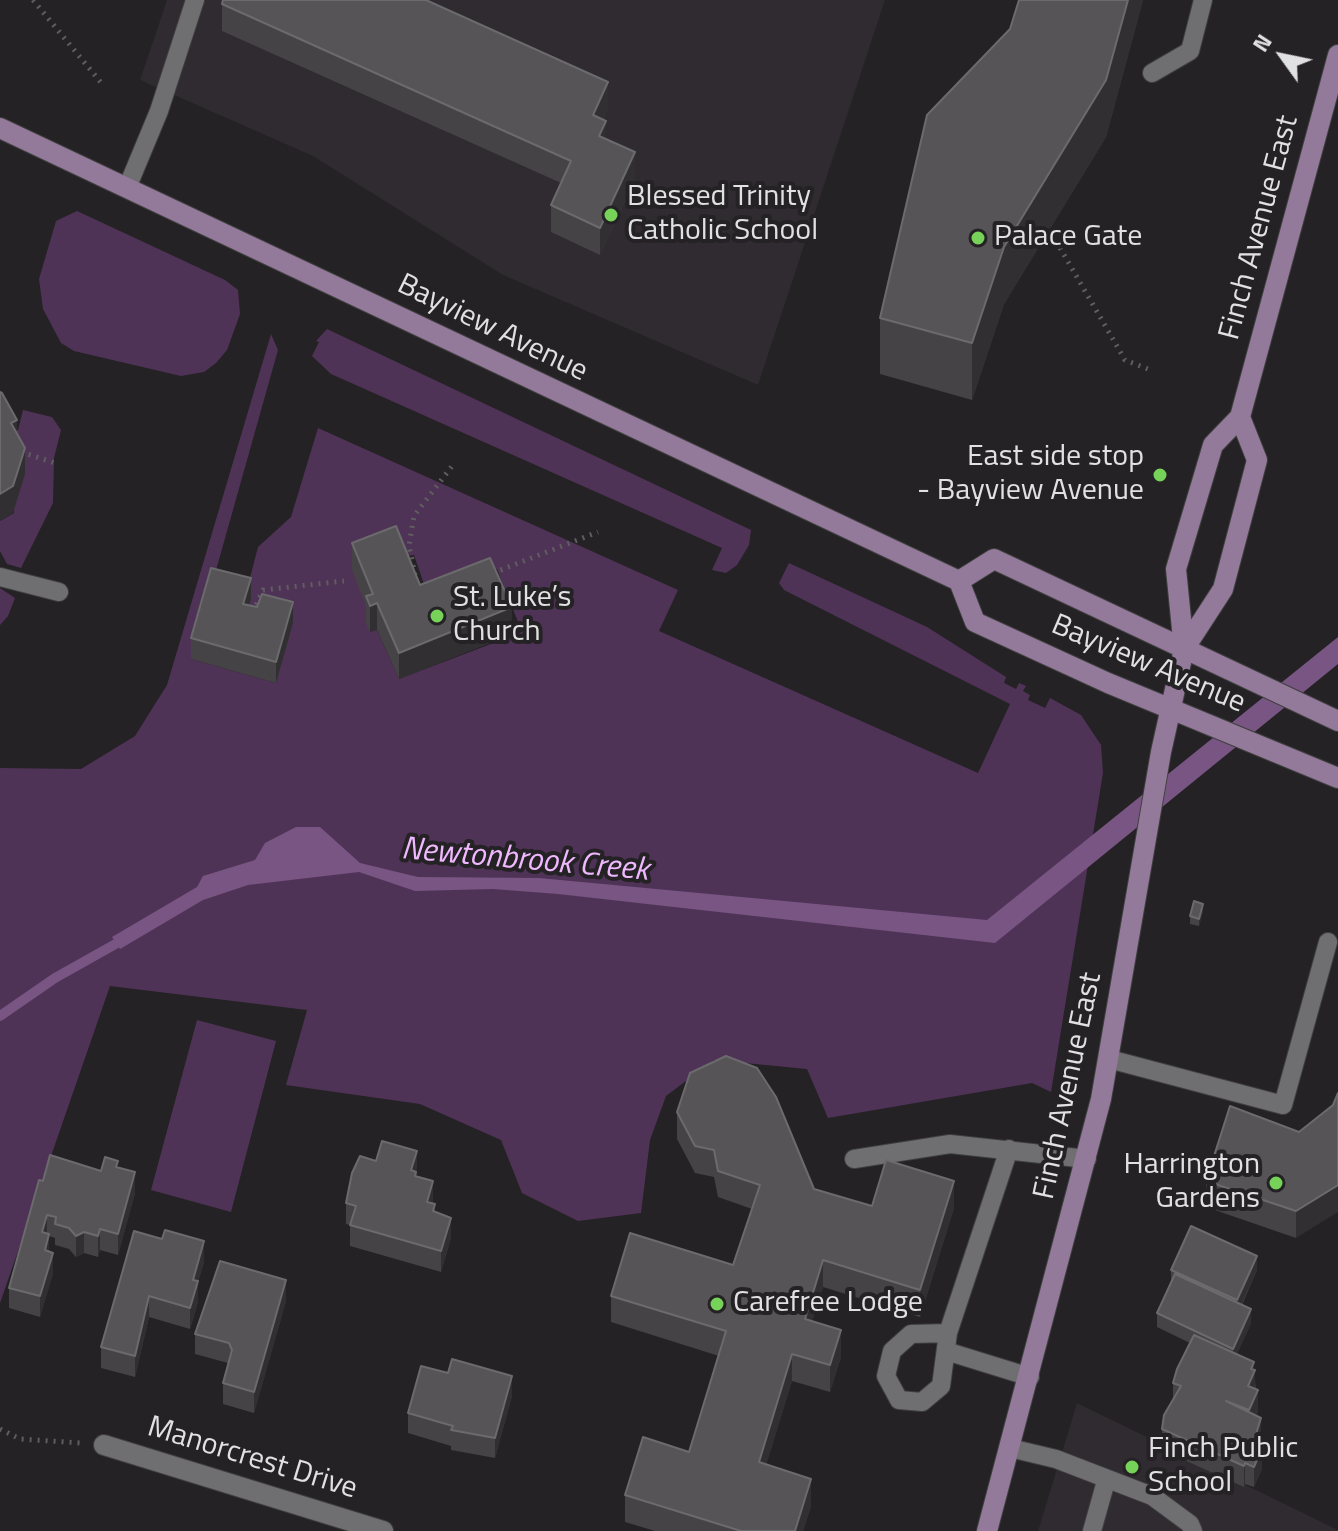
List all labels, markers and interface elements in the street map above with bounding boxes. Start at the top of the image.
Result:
north arrow [1242,16,1322,96]
text: N [1243,27,1280,59]
street label: Finch Avenue East [1213,112,1307,344]
place label: Blessed Trinity Catholic School [627,180,818,250]
marker: Blessed Trinity Catholic School [602,206,620,224]
place label: Palace Gate [994,220,1142,256]
marker: Palace Gate [969,229,987,247]
street label: Bayview Avenue [391,267,593,391]
place label: East side stop - Bayview Avenue [917,440,1144,510]
marker: East side stop - Bayview Avenue [1151,466,1169,484]
place label: St. Luke’s Church [453,581,571,652]
marker: St. Luke’s Church [428,607,446,625]
street label: Bayview Avenue [1046,608,1250,722]
water label: Newtonbrook Creek [400,831,650,891]
street label: Finch Avenue East [1027,969,1111,1203]
place label: Harrington Gardens [1123,1148,1260,1218]
marker: Harrington Gardens [1267,1174,1285,1192]
place label: Carefree Lodge [733,1286,923,1322]
marker: Carefree Lodge [708,1295,726,1313]
street label: Manorcrest Drive [143,1410,361,1508]
place label: Finch Public School [1148,1432,1298,1502]
marker: Finch Public School [1123,1458,1141,1476]

